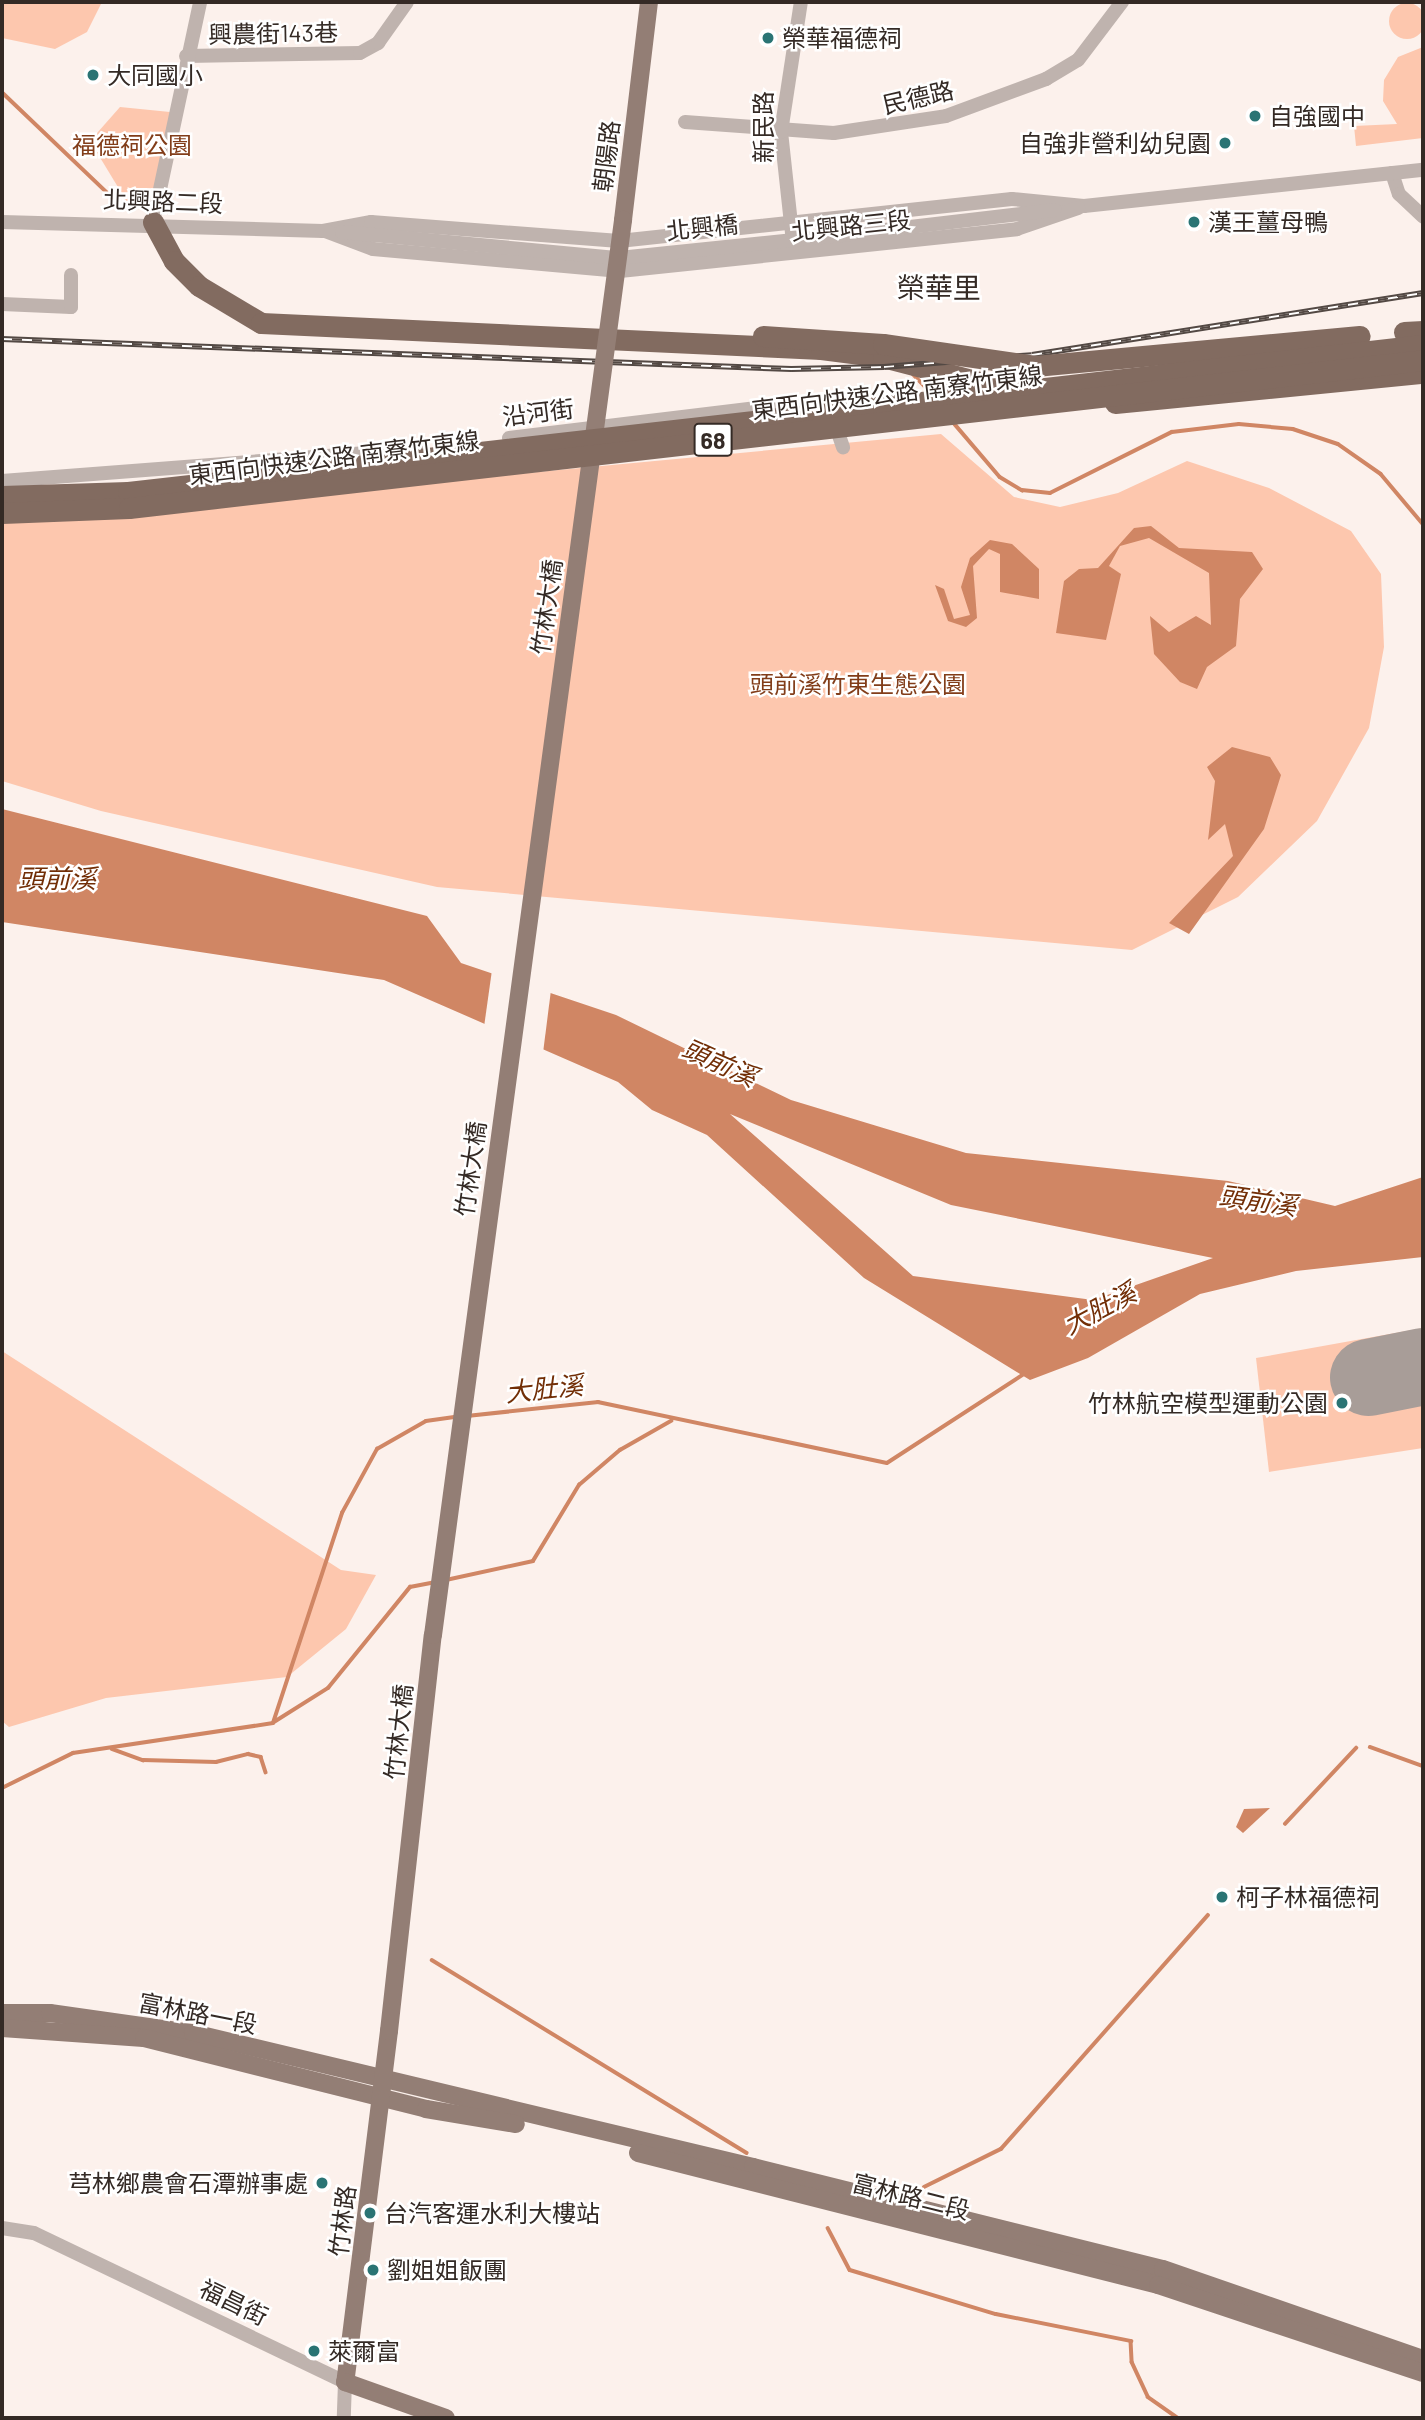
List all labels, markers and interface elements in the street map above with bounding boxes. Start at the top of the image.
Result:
street label: 興農街143巷 [208,17,338,49]
place label: 榮華福德祠 [782,24,902,52]
marker: 榮華福德祠 [760,30,776,46]
place label: 大同國小 [107,61,203,89]
marker: 大同國小 [85,67,101,83]
street label: 民德路 [880,75,956,119]
street label: 新民路 [749,91,777,163]
place label: 自強國中 [1269,102,1365,130]
marker: 自強國中 [1247,108,1263,124]
street label: 朝陽路 [587,119,625,193]
place label: 自強非營利幼兒園 [1019,129,1211,157]
park label: 福德祠公園 [72,131,192,159]
marker: 自強非營利幼兒園 [1217,135,1233,151]
street label: 北興路二段 [103,185,223,217]
street label: 北興路三段 [790,204,912,246]
place label: 漢王薑母鴨 [1208,208,1328,236]
street label: 北興橋 [665,209,739,245]
marker: 漢王薑母鴨 [1186,214,1202,230]
district label: 榮華里 [897,270,981,304]
street label: 東西向快速公路 南寮竹東線 [750,360,1044,424]
street label: 沿河街 [501,393,575,431]
road number: 68 [692,420,734,460]
street label: 東西向快速公路 南寮竹東線 [187,425,481,489]
street label: 竹林大橋 [525,557,567,657]
park label: 頭前溪竹東生態公園 [750,670,966,698]
water label: 頭前溪 [18,862,96,894]
water label: 頭前溪 [678,1032,762,1092]
street label: 竹林大橋 [449,1119,491,1219]
water label: 頭前溪 [1217,1179,1299,1221]
water label: 大肚溪 [1057,1276,1141,1340]
water label: 大肚溪 [504,1368,584,1408]
place label: 竹林航空模型運動公園 [1088,1389,1328,1417]
marker: 竹林航空模型運動公園 [1334,1395,1350,1411]
street label: 竹林大橋 [379,1683,417,1781]
place label: 柯子林福德祠 [1236,1883,1380,1911]
marker: 柯子林福德祠 [1214,1889,1230,1905]
street label: 富林路一段 [136,1987,260,2039]
street label: 富林路二段 [849,2168,973,2224]
place label: 芎林鄉農會石潭辦事處 [68,2169,308,2197]
marker: 芎林鄉農會石潭辦事處 [314,2175,330,2191]
street label: 竹林路 [323,2184,361,2258]
place label: 台汽客運水利大樓站 [384,2199,600,2227]
marker: 台汽客運水利大樓站 [362,2205,378,2221]
place label: 劉姐姐飯團 [387,2256,507,2284]
marker: 劉姐姐飯團 [365,2262,381,2278]
street label: 福昌街 [195,2273,273,2331]
place label: 萊爾富 [328,2337,400,2365]
marker: 萊爾富 [306,2343,322,2359]

